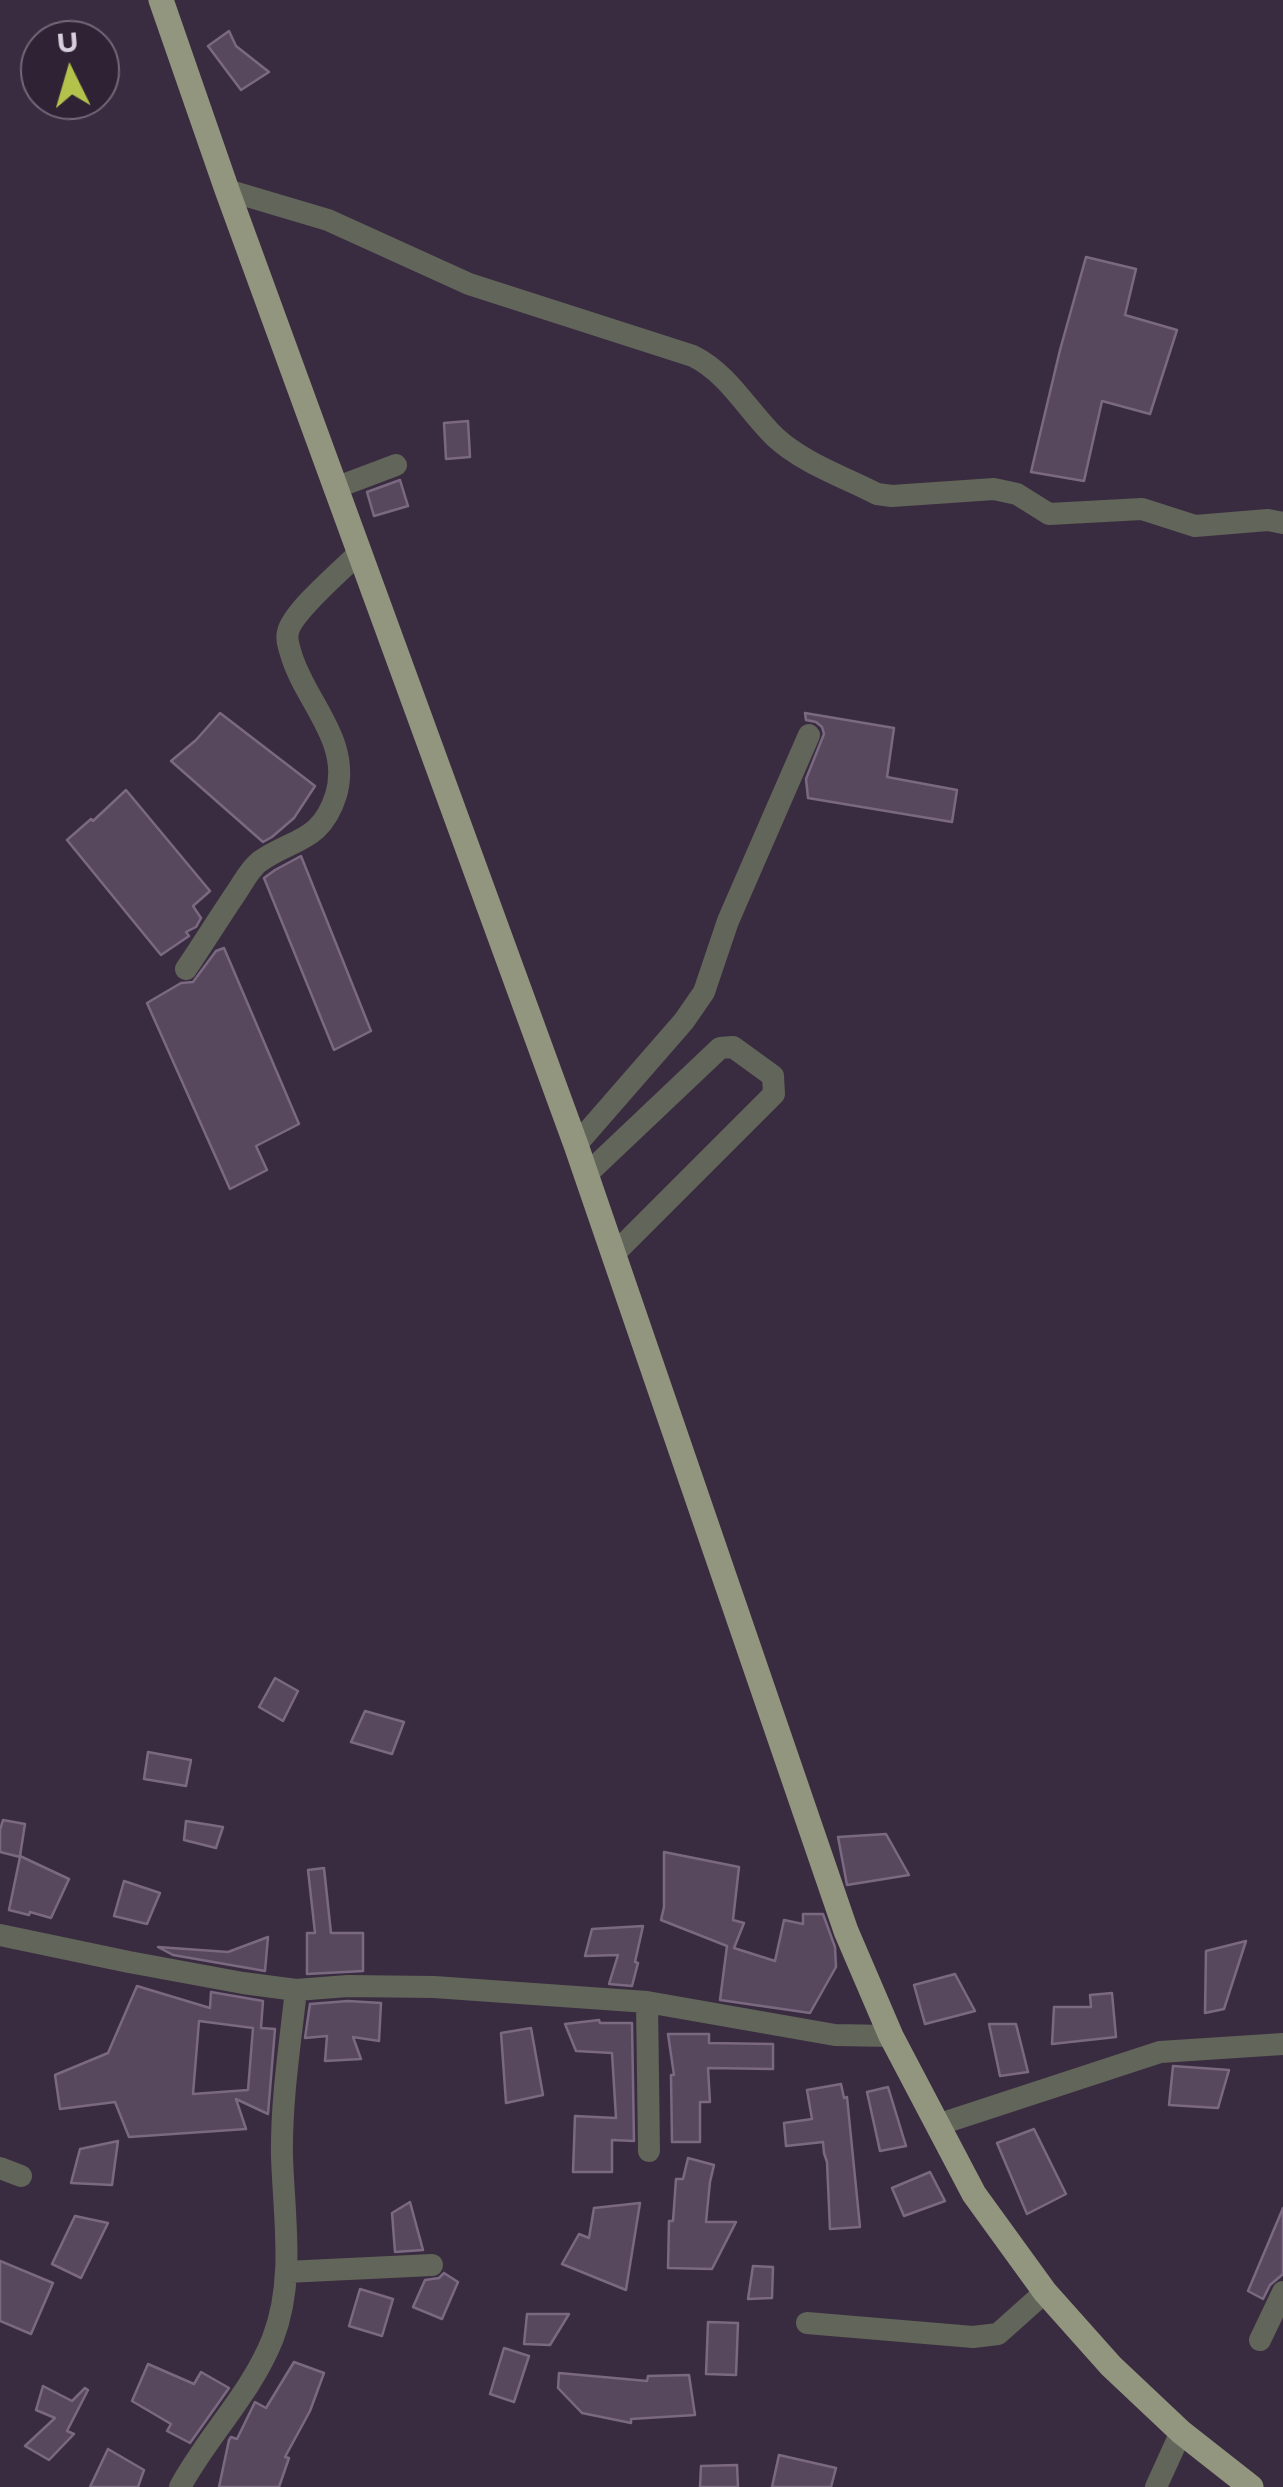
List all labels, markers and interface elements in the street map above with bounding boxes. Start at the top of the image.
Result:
north arrow [20,20,120,120]
text: U [55,24,80,60]

